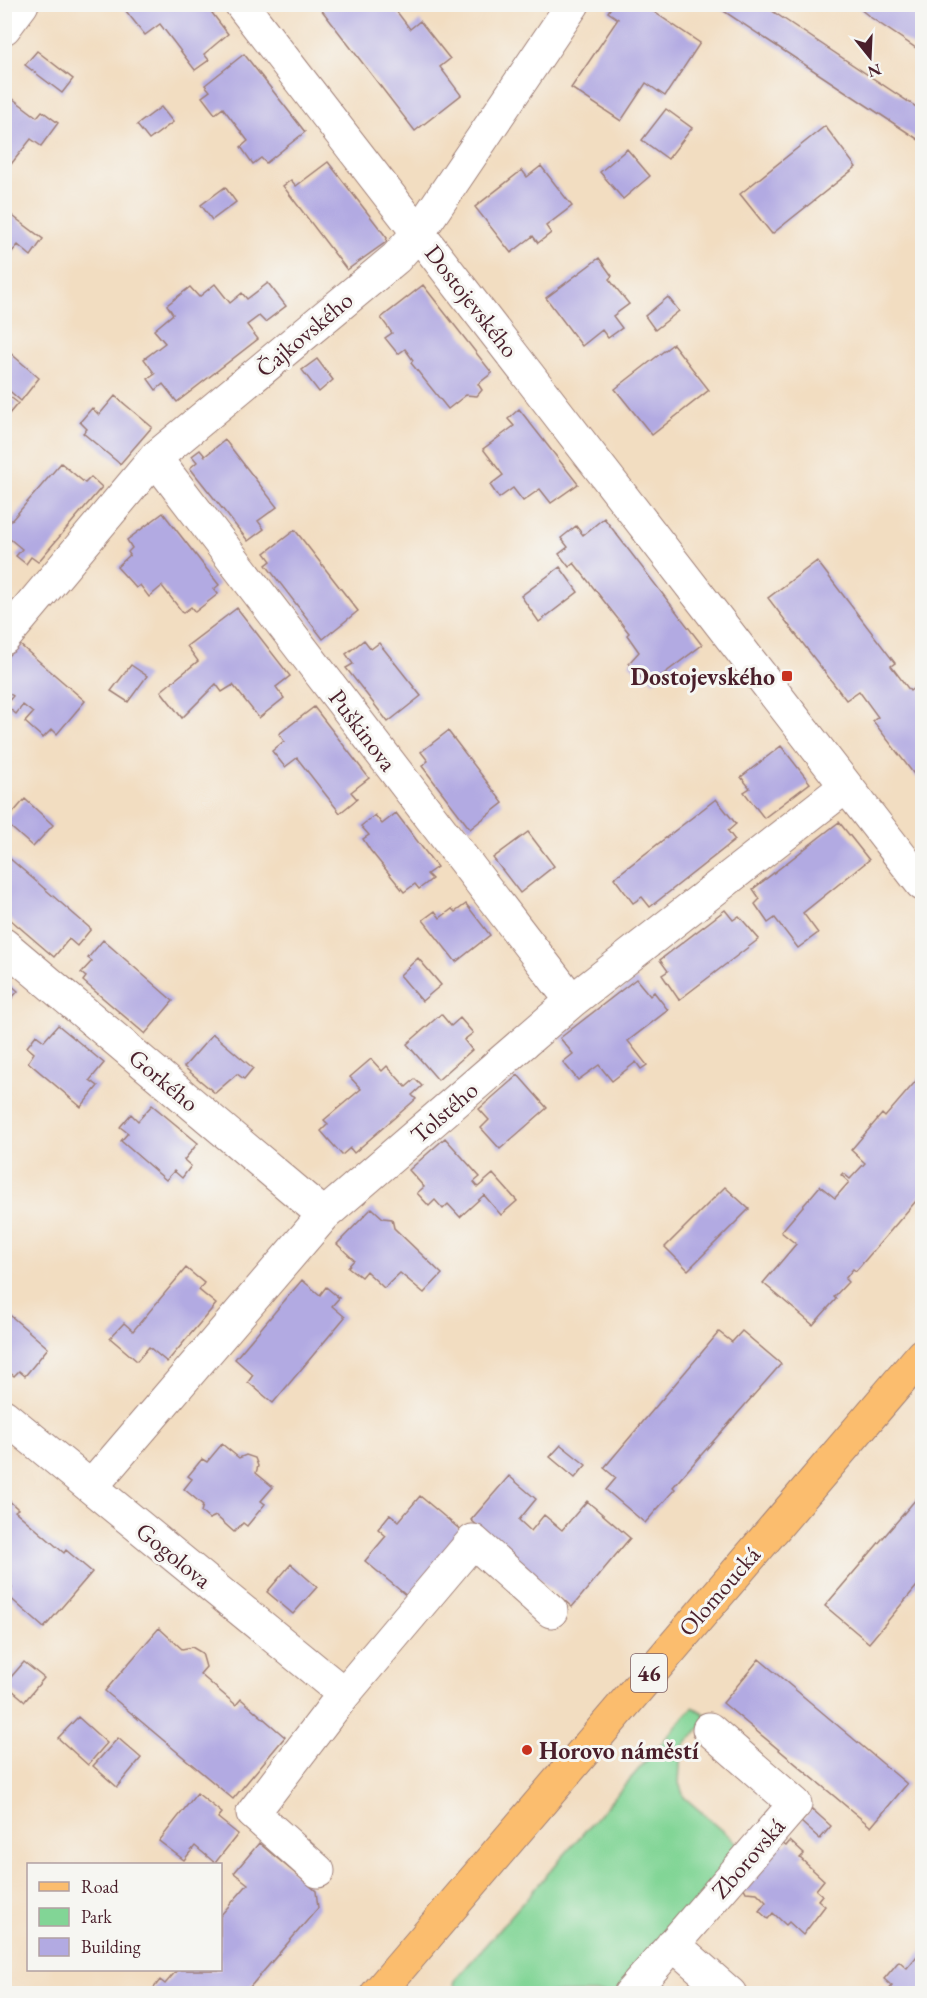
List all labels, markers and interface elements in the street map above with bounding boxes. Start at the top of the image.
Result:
north arrow [840,27,900,87]
text: N [865,59,884,83]
street label: Dostojevského [418,238,526,364]
street label: Čajkovského [249,284,359,384]
place label: Dostojevského [631,661,775,693]
marker: Dostojevského [780,669,794,683]
street label: Puškinova [322,683,404,777]
street label: Gorkého [123,1042,206,1118]
street label: Tolstého [404,1074,484,1150]
street label: Gogolova [130,1515,218,1595]
street label: Olomoucká [671,1539,767,1643]
road number: 46 [631,1654,667,1692]
place label: Horovo náměstí [539,1735,699,1766]
marker: Horovo náměstí [520,1743,534,1757]
street label: Zborovská [704,1811,792,1905]
legend [27,1863,222,1971]
text: Road [81,1875,120,1898]
text: Park [81,1905,112,1928]
text: Building [81,1935,141,1958]

